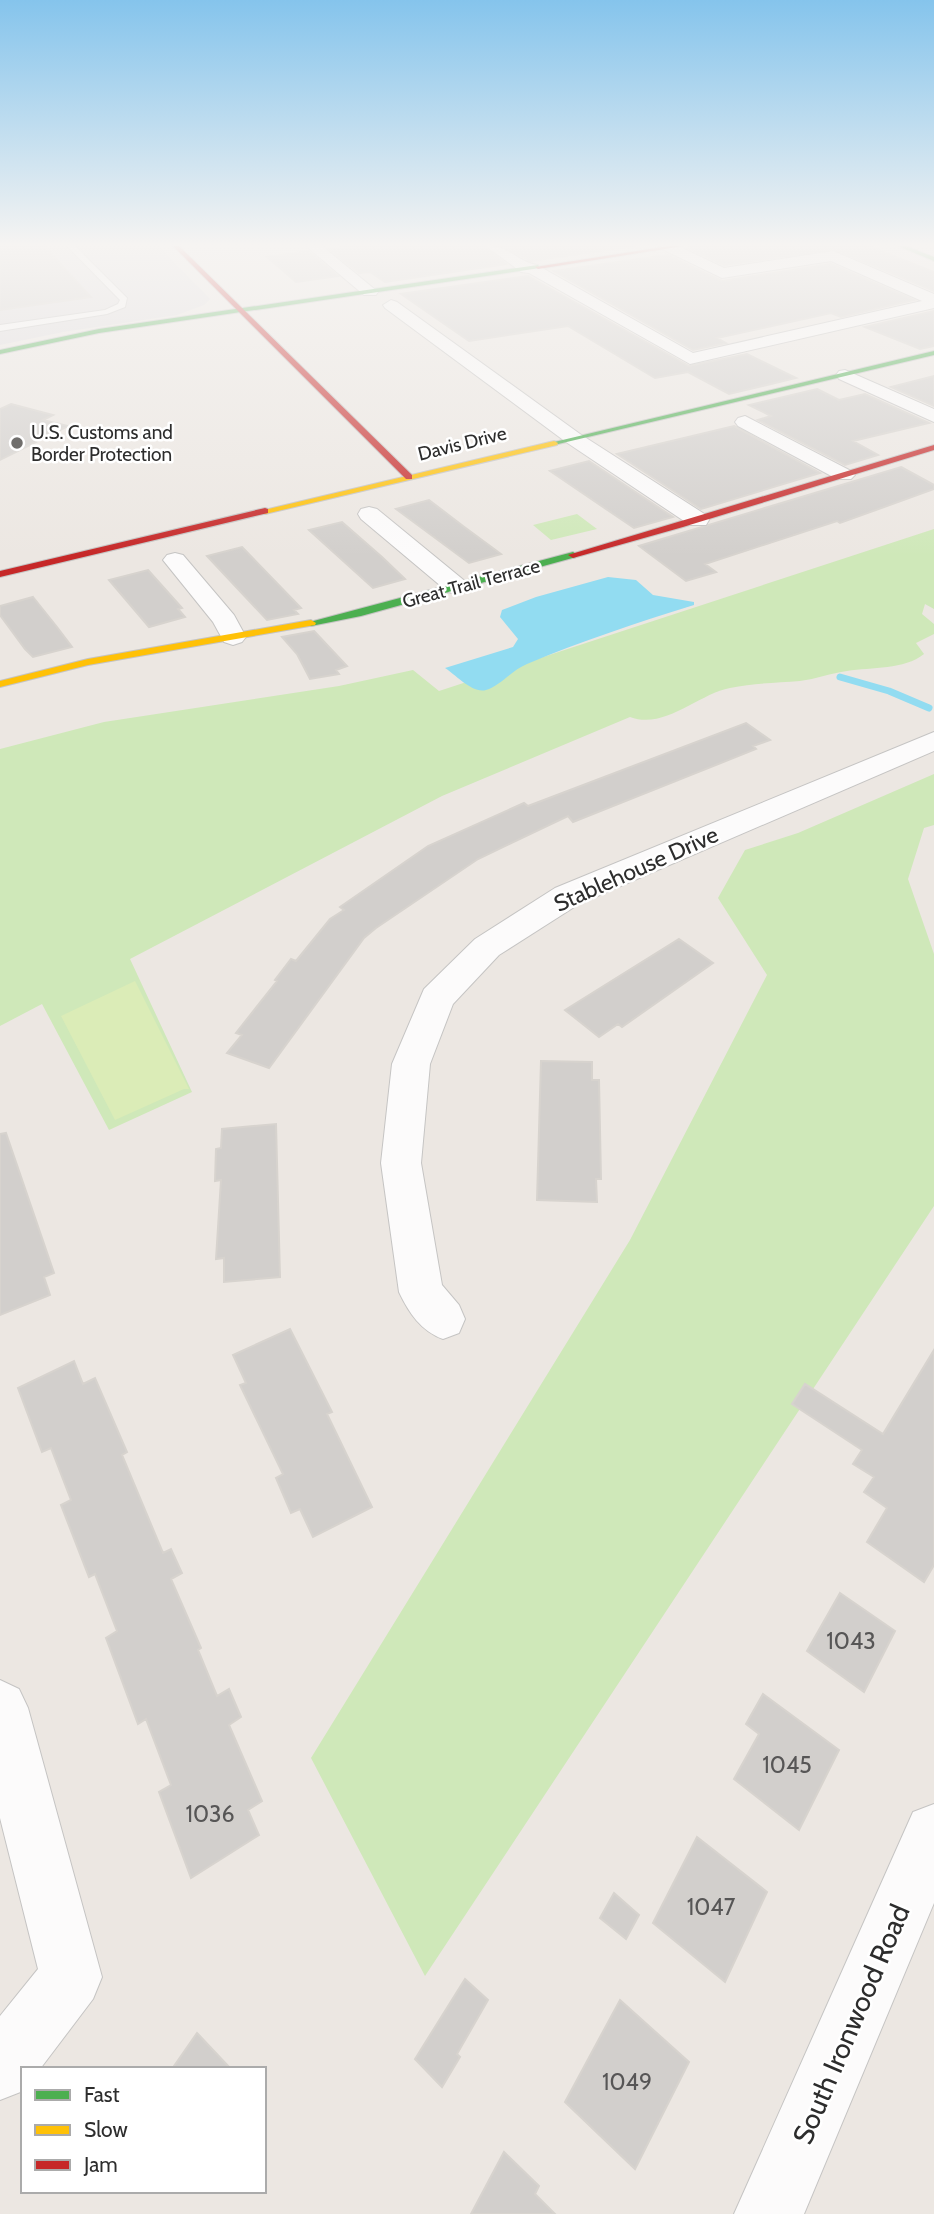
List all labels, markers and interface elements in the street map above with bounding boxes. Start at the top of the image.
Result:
place label: U.S. Customs and Border Protection [31,421,173,466]
street label: Davis Drive [415,421,509,466]
marker: U.S. Customs and Border Protection [9,435,25,451]
street label: Great Trail Terrace [400,554,543,613]
street label: Stablehouse Drive [549,820,723,918]
house number: 1043 [826,1627,876,1655]
house number: 1045 [762,1751,812,1779]
house number: 1036 [185,1800,235,1828]
house number: 1047 [687,1893,736,1921]
street label: South Ironwood Road [785,1899,917,2149]
legend [21,2067,266,2193]
house number: 1049 [602,2068,652,2096]
text: Fast [84,2082,120,2107]
text: Slow [84,2117,128,2142]
text: Jam [83,2152,118,2177]

